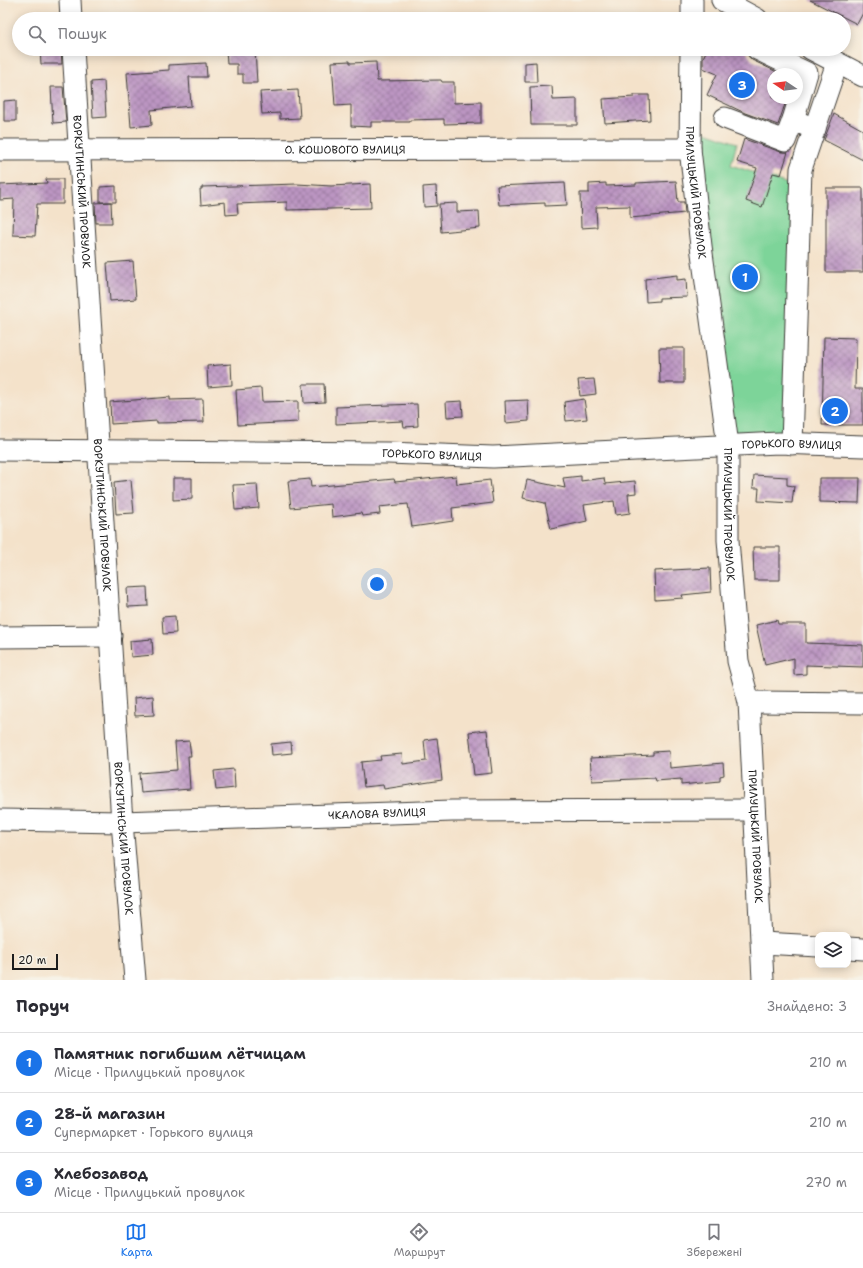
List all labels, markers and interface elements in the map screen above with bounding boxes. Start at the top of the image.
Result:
search box [12,12,851,56]
icon: search [26,23,48,45]
text: Пошук [58,24,107,44]
north arrow [767,68,803,104]
pin: 3 [729,70,755,100]
street label: ВОРКУТИНСЬКИЙ ПРОВУЛОК [70,115,94,269]
street label: ПРИЛУЦЬКИЙ ПРОВУЛОК [682,126,710,260]
street label: О. КОШОВОГО ВУЛИЦЯ [284,142,406,157]
pin: 1 [732,262,758,292]
pin: 2 [822,396,848,426]
street label: ГОРЬКОГО ВУЛИЦЯ [741,435,842,453]
street label: ВОРКУТИНСЬКИЙ ПРОВУЛОК [90,438,115,592]
street label: ГОРЬКОГО ВУЛИЦЯ [382,445,482,464]
street label: ПРИЛУЦЬКИЙ ПРОВУЛОК [720,448,739,582]
your location [367,574,387,594]
street label: ВОРКУТИНСЬКИЙ ПРОВУЛОК [111,761,137,916]
street label: ПРИЛУЦЬКИЙ ПРОВУЛОК [745,769,767,904]
street label: ЧКАЛОВА ВУЛИЦЯ [328,804,426,823]
map controls [815,932,851,968]
button: layers [815,932,851,968]
scale bar [12,952,58,971]
text: 20 m [18,953,46,968]
text: Поруч [16,995,69,1017]
text: Знайдено: 3 [767,998,847,1015]
text: Памятник погибшим лётчицам [54,1044,306,1064]
text: 1 [26,1054,32,1071]
text: 210 m [809,1054,847,1071]
text: Місце · Прилуцький провулок [54,1064,245,1081]
text: 28-й магазин [54,1104,165,1124]
text: 2 [24,1114,34,1131]
text: 210 m [809,1114,847,1131]
text: Супермаркет · Горького вулиця [54,1124,253,1141]
text: Хлебозавод [54,1164,148,1184]
text: 3 [24,1174,34,1191]
text: 270 m [805,1174,847,1191]
text: Місце · Прилуцький провулок [54,1184,245,1201]
tab: Карта [121,1221,152,1260]
tab: Маршрут [394,1221,445,1260]
tab: Збережені [687,1221,742,1260]

